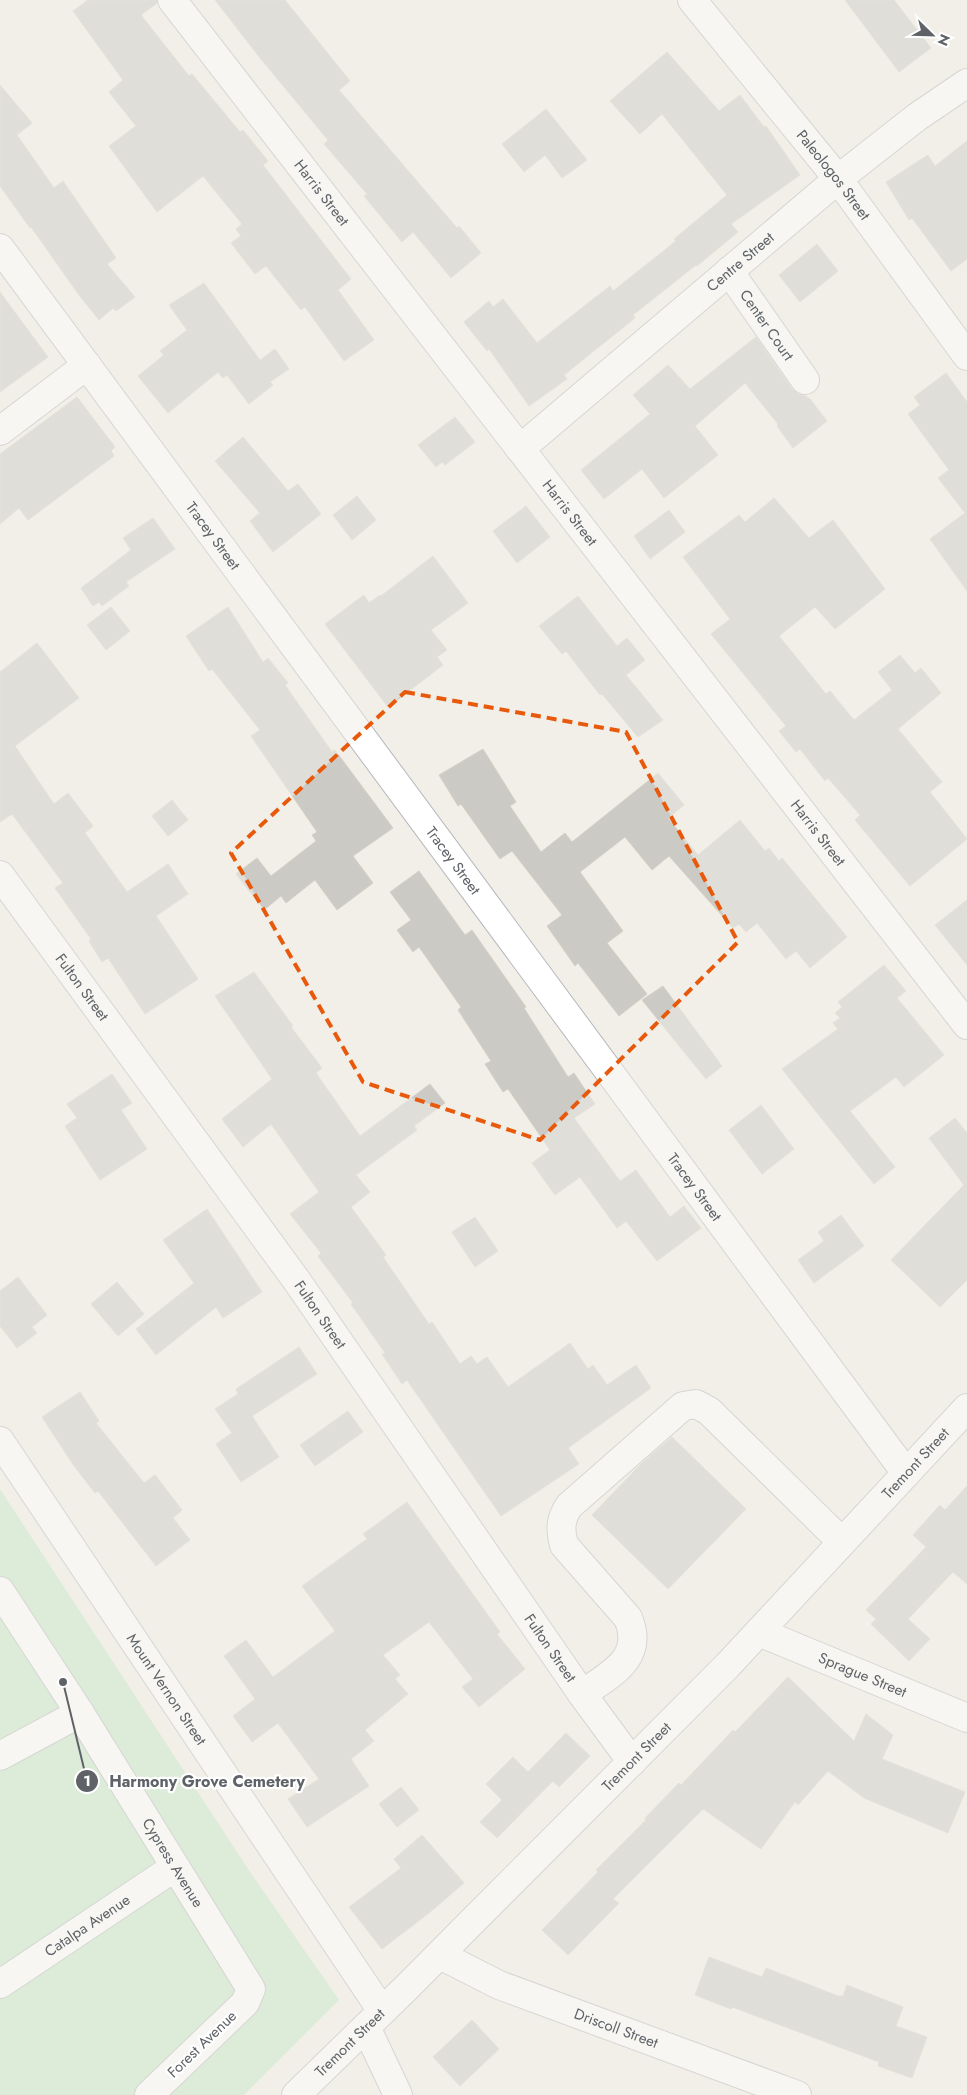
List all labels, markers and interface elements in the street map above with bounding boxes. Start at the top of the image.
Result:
north arrow [907,10,957,60]
text: N [933,31,955,49]
street label: Paleologos Street [791,125,876,225]
street label: Harris Street [289,155,355,231]
street label: Centre Street [702,227,779,297]
street label: Center Court [734,285,799,365]
street label: Harris Street [537,475,603,551]
street label: Tracey Street [180,497,246,575]
street label: Harris Street [785,795,851,871]
street label: Tracey Street [421,822,486,900]
street label: Fulton Street [50,949,114,1026]
street label: Tracey Street [662,1148,727,1226]
street label: Fulton Street [289,1276,352,1354]
street label: Tremont Street [877,1422,955,1504]
street label: Fulton Street [519,1609,582,1687]
street label: Mount Vernon Street [121,1629,212,1750]
street label: Sprague Street [815,1647,910,1703]
street label: Tremont Street [597,1717,676,1796]
callout: Harmony Grove Cemetery [74,1766,315,1797]
text: 1 [83,1770,91,1792]
text: Harmony Grove Cemetery [109,1770,305,1793]
street label: Cypress Avenue [137,1814,209,1912]
street label: Catalpa Avenue [40,1889,135,1962]
street label: Tremont Street [310,2003,390,2082]
street label: Driscoll Street [571,2003,662,2054]
street label: Forest Avenue [162,2005,242,2083]

